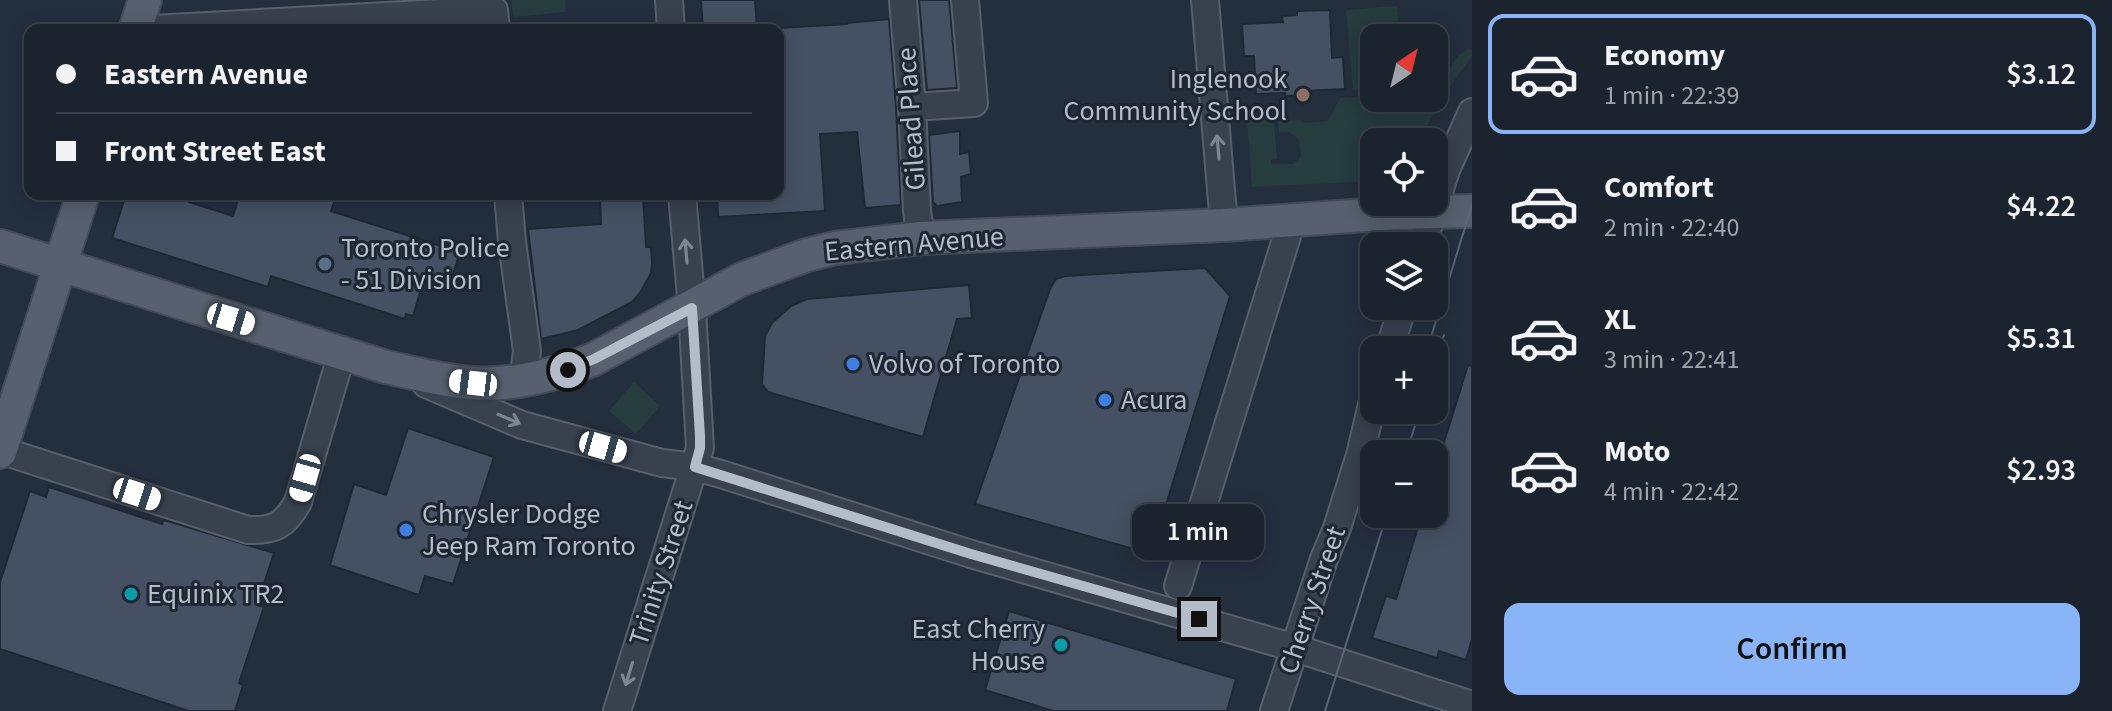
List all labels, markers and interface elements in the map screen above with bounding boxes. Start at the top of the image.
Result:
north arrow [1360,24,1448,112]
map controls [1360,24,1448,528]
text: Economy [1604,34,1725,77]
icon: car [1508,38,1580,110]
street label: Gilead Place [886,46,936,192]
text: Eastern Avenue [104,53,308,96]
text: $3.12 [2006,53,2076,96]
place label: Inglenook Community School [1063,59,1287,131]
text: 1 min · 22:39 [1604,77,1739,114]
marker: Inglenook Community School [1294,86,1312,104]
button: locate [1360,128,1448,216]
text: Front Street East [104,130,326,173]
one-way arrow [1210,134,1225,161]
text: Comfort [1604,166,1714,209]
icon: car [1508,170,1580,242]
text: $4.22 [2006,185,2076,228]
text: 2 min · 22:40 [1604,209,1739,246]
street label: Eastern Avenue [823,216,1005,272]
place label: Toronto Police - 51 Division [341,228,510,300]
button: layers [1360,232,1448,320]
one-way arrow [678,238,693,265]
marker: Toronto Police - 51 Division [316,255,334,273]
text: XL [1604,298,1637,341]
car [205,301,257,337]
icon: car [1508,302,1580,374]
text: $5.31 [2006,317,2076,360]
button: + [1360,336,1448,424]
text: 3 min · 22:41 [1604,341,1739,378]
place label: Volvo of Toronto [869,344,1060,384]
route start [550,352,586,388]
marker: Volvo of Toronto [844,355,862,373]
car [448,368,498,398]
place label: Acura [1121,380,1187,420]
marker: Acura [1096,391,1114,409]
one-way arrow [496,413,521,428]
car [577,429,629,465]
text: Moto [1604,430,1670,473]
icon: car [1508,434,1580,506]
button: − [1360,440,1448,528]
text: $2.93 [2006,449,2076,492]
car [287,452,323,504]
text: 4 min · 22:42 [1604,473,1739,510]
car [110,475,164,513]
place label: Chrysler Dodge Jeep Ram Toronto [422,494,636,566]
street label: Trinity Street [619,495,703,651]
callout: 1 min [1133,503,1265,559]
text: 1 min [1167,513,1229,550]
street label: Cherry Street [1268,520,1356,679]
marker: Chrysler Dodge Jeep Ram Toronto [397,521,415,539]
place label: Equinix TR2 [147,574,284,614]
marker: Equinix TR2 [122,585,140,603]
route end [1181,601,1217,637]
button: Confirm [1504,603,2080,695]
place label: East Cherry House [912,609,1045,681]
marker: East Cherry House [1052,636,1070,654]
one-way arrow [620,662,635,687]

